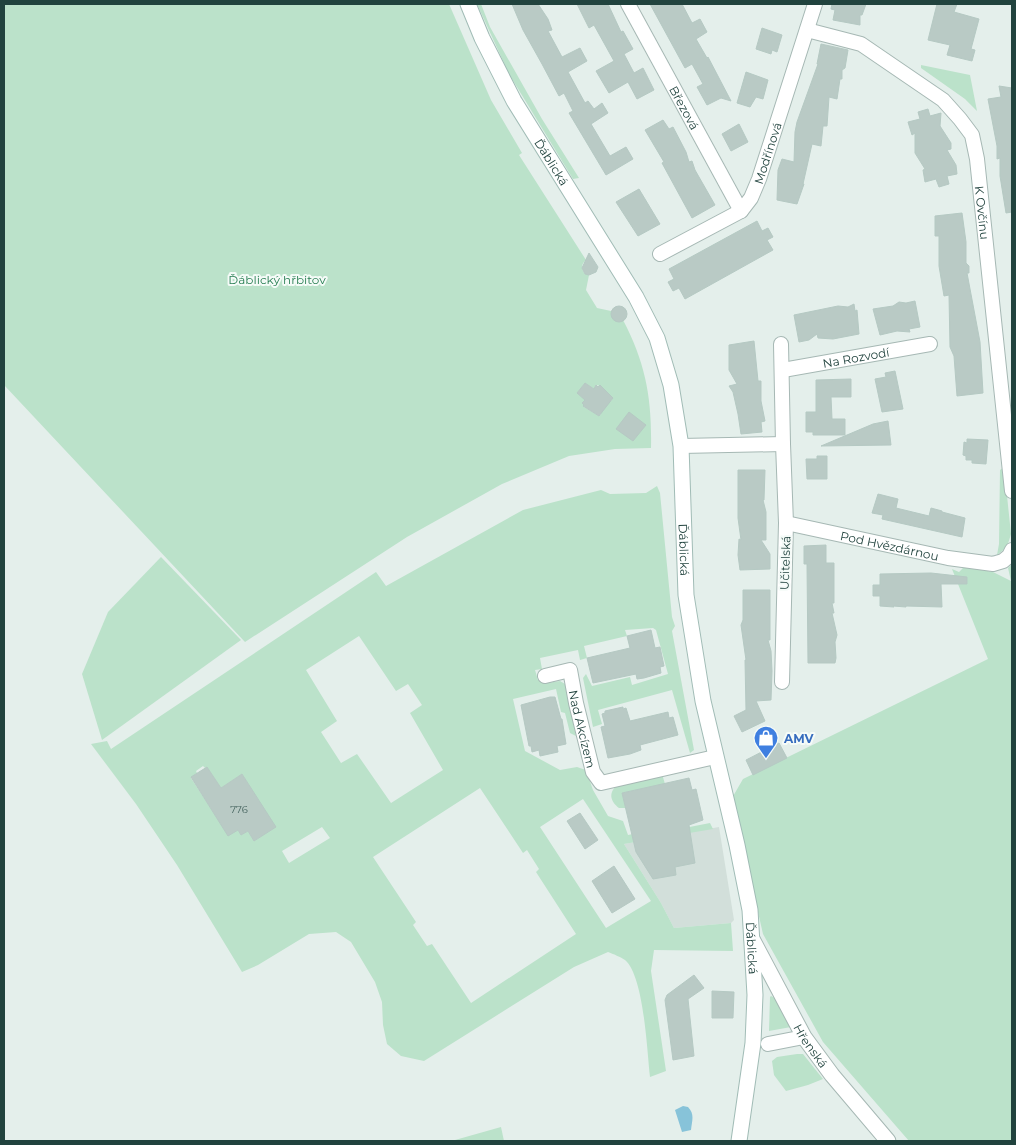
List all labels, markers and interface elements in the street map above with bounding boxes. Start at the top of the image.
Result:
street label: Březová [667,83,703,132]
street label: Modřínová [750,120,784,186]
street label: Ďáblická [532,136,572,188]
street label: K Ovčínu [972,185,993,240]
park label: Ďáblický hřbitov [228,272,326,287]
street label: Na Rozvodí [821,344,891,370]
street label: Ďáblická [676,523,693,576]
street label: Pod Hvězdárnou [839,527,940,563]
street label: Učitelská [777,536,793,590]
street label: Nad Akcízem [566,689,599,769]
shop icon: AMV [753,725,779,759]
place label: AMV [783,731,814,746]
house number: 776 [230,803,248,816]
street label: Ďáblická [743,921,761,975]
street label: Hřenská [791,1021,831,1070]

